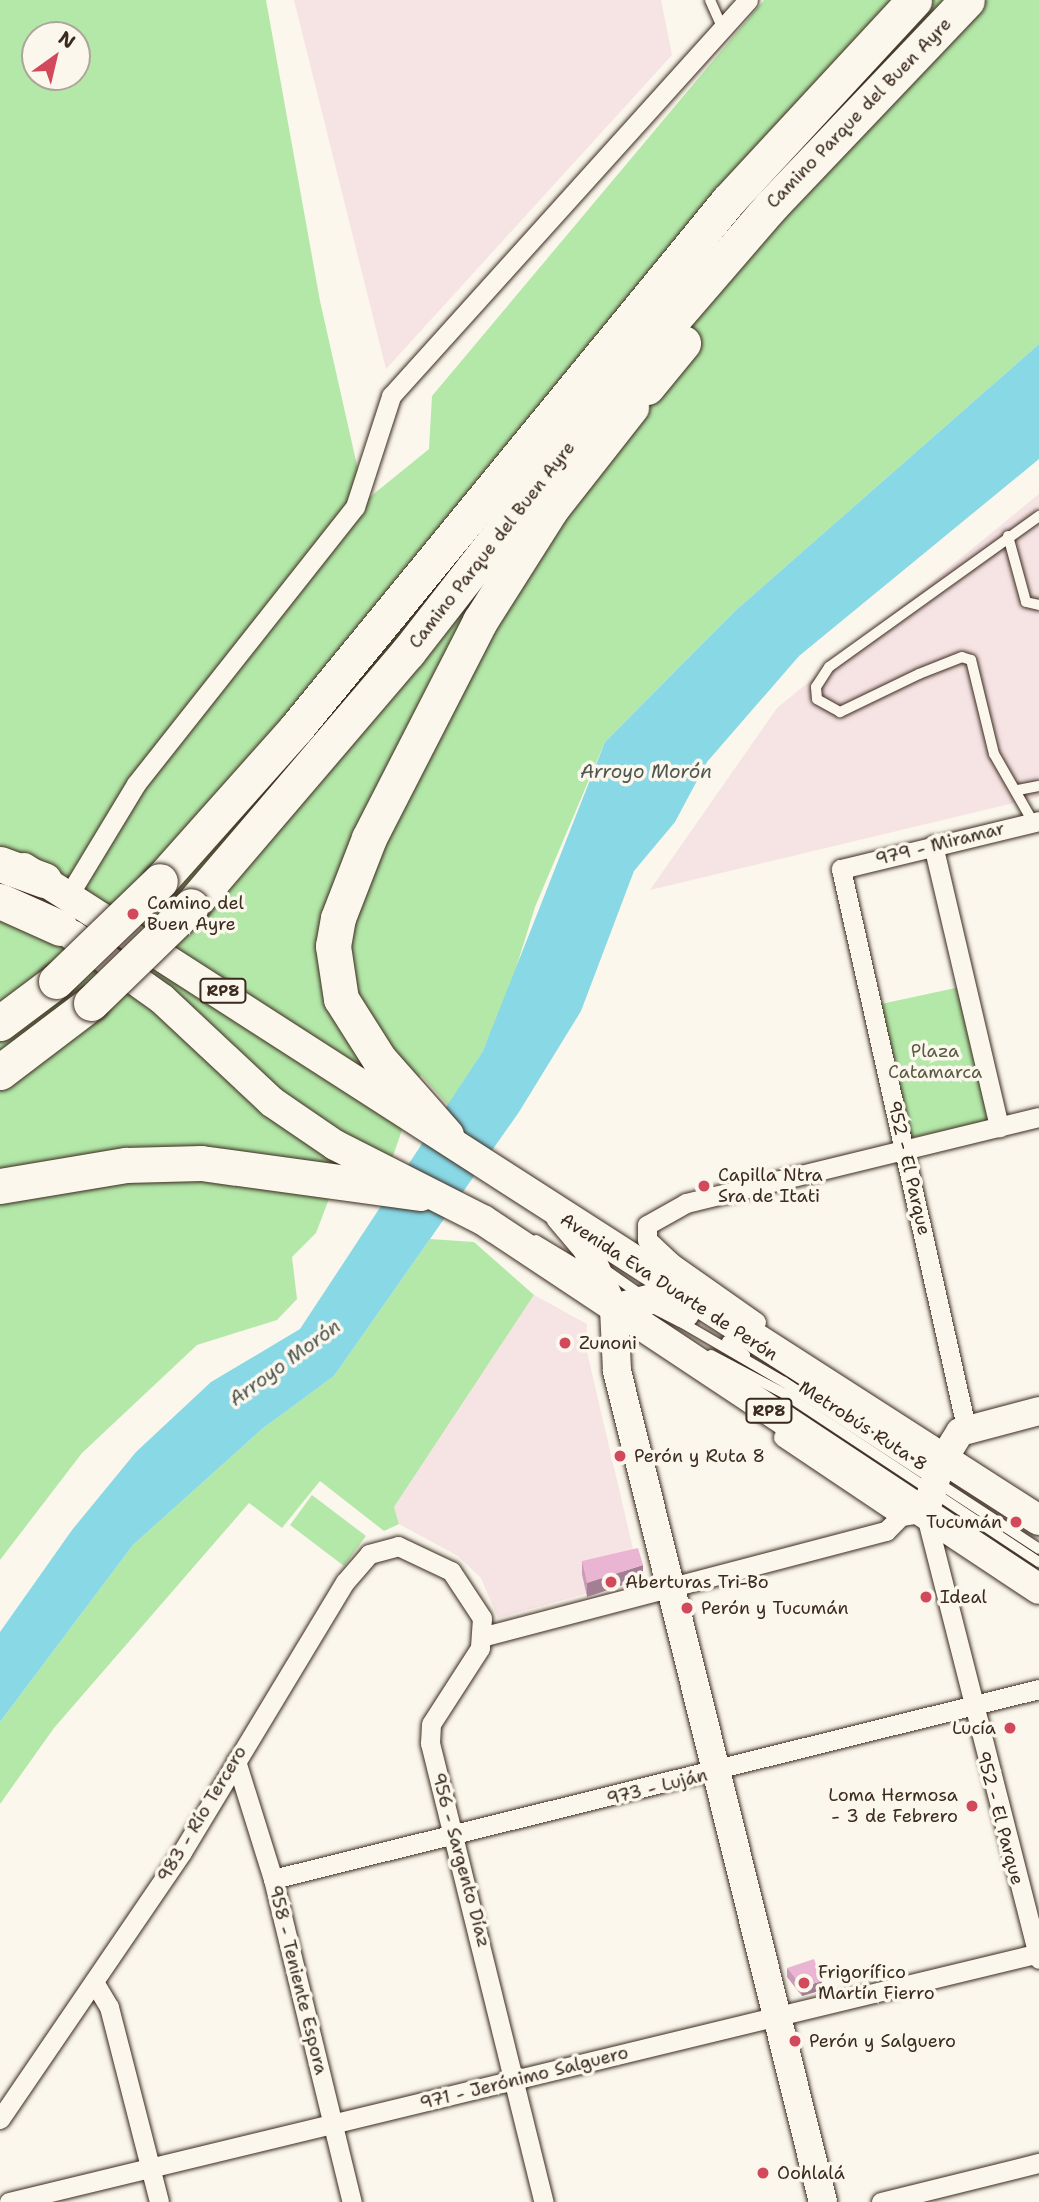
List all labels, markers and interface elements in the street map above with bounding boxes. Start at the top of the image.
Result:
street label: Camino Parque del Buen Ayre [762,13,956,213]
north arrow [21,21,91,91]
text: N [54,25,80,54]
street label: Camino Parque del Buen Ayre [404,437,580,653]
water label: Arroyo Morón [580,761,712,783]
street label: 979 - Miramar [873,817,1007,871]
place label: Camino del Buen Ayre [147,893,244,936]
marker: Camino del Buen Ayre [125,906,141,922]
road number: RP8 [198,979,248,1004]
park label: Plaza Catamarca [888,1041,982,1084]
street label: 952 - El Parque [883,1099,935,1237]
place label: Capilla Ntra Sra de Itati [718,1165,823,1208]
marker: Capilla Ntra Sra de Itati [696,1178,712,1194]
street label: Avenida Eva Duarte de Perón [556,1209,782,1365]
water label: Arroyo Morón [225,1315,345,1411]
place label: Zunoni [579,1332,637,1354]
marker: Zunoni [557,1335,573,1351]
street label: Metrobús Ruta 8 [795,1376,931,1476]
road number: RP8 [744,1399,794,1424]
place label: Perón y Ruta 8 [634,1445,765,1467]
marker: Perón y Ruta 8 [612,1448,628,1464]
place label: Tucumán [926,1511,1002,1533]
marker: Tucumán [1008,1514,1024,1530]
place label: Aberturas Tri-Bo [625,1571,769,1593]
marker: Aberturas Tri-Bo [603,1574,619,1590]
place label: Ideal [940,1586,987,1608]
marker: Ideal [918,1589,934,1605]
place label: Perón y Tucumán [701,1597,848,1619]
marker: Perón y Tucumán [679,1600,695,1616]
place label: Lucía [952,1717,996,1739]
marker: Lucía [1002,1720,1018,1736]
street label: 983 - Río Tercero [153,1742,251,1886]
street label: 952 - El Parque [972,1749,1028,1887]
street label: 973 - Luján [604,1764,710,1810]
street label: 956 - Sargento Díaz [427,1770,495,1950]
place label: Loma Hermosa - 3 de Febrero [828,1785,958,1828]
marker: Loma Hermosa - 3 de Febrero [964,1798,980,1814]
street label: 958 - Teniente Espora [264,1883,332,2077]
place label: Frigorífico Martín Fierro [818,1962,935,2004]
marker: Frigorífico Martín Fierro [796,1975,812,1991]
place label: Perón y Salguero [809,2030,956,2052]
marker: Perón y Salguero [787,2033,803,2049]
street label: 971 - Jerónimo Salguero [418,2042,630,2114]
place label: Oohlalá [777,2162,845,2184]
marker: Oohlalá [755,2165,771,2181]

